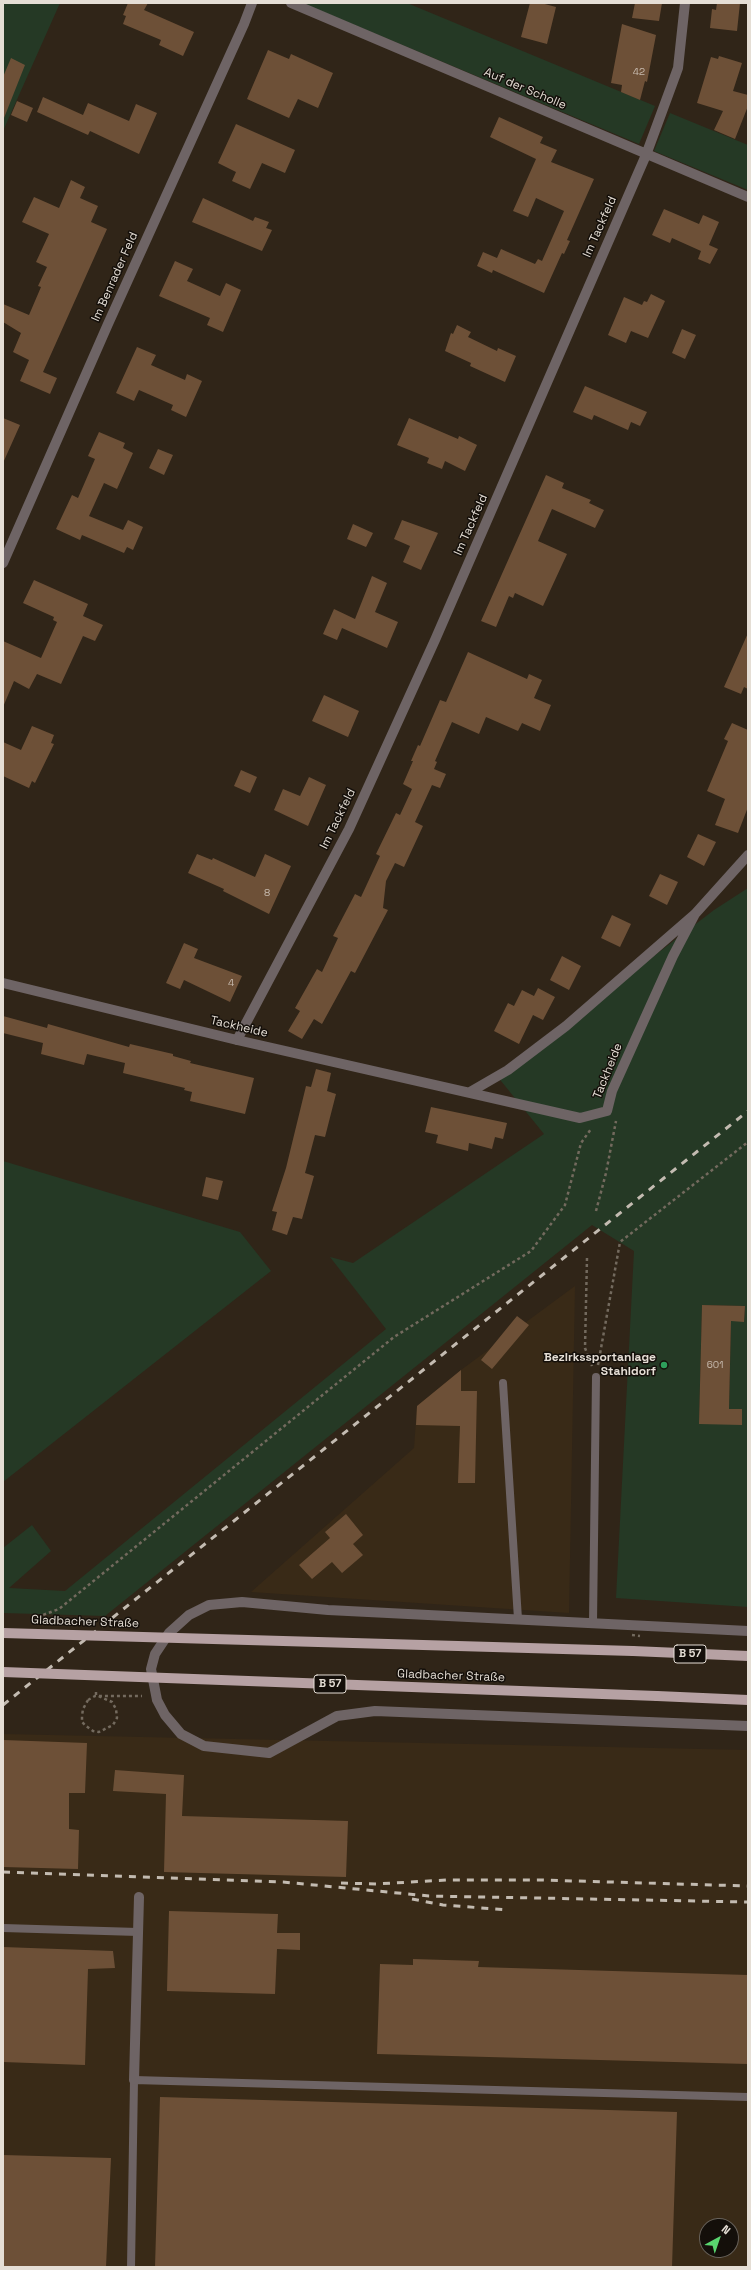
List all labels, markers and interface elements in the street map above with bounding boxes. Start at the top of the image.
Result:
street label: Auf der Scholle [482,65,568,113]
house number: 42 [633,66,645,78]
street label: Im Tackfeld [580,194,620,260]
street label: Im Benrader Feld [89,230,141,324]
street label: Im Tackfeld [451,492,491,558]
street label: Im Tackfeld [317,786,359,852]
house number: 8 [264,887,270,899]
house number: 4 [228,977,234,989]
street label: Tackheide [209,1013,269,1041]
street label: Tackheide [590,1041,626,1101]
place label: Bezirkssportanlage Stahldorf [544,1351,656,1379]
house number: 601 [707,1359,723,1371]
marker: Bezirkssportanlage Stahldorf [659,1360,669,1370]
street label: Gladbacher Straße [31,1613,139,1631]
road number: B 57 [674,1645,706,1663]
street label: Gladbacher Straße [397,1667,505,1685]
road number: B 57 [314,1675,346,1693]
north arrow [699,2218,739,2258]
text: N [719,2222,733,2237]

